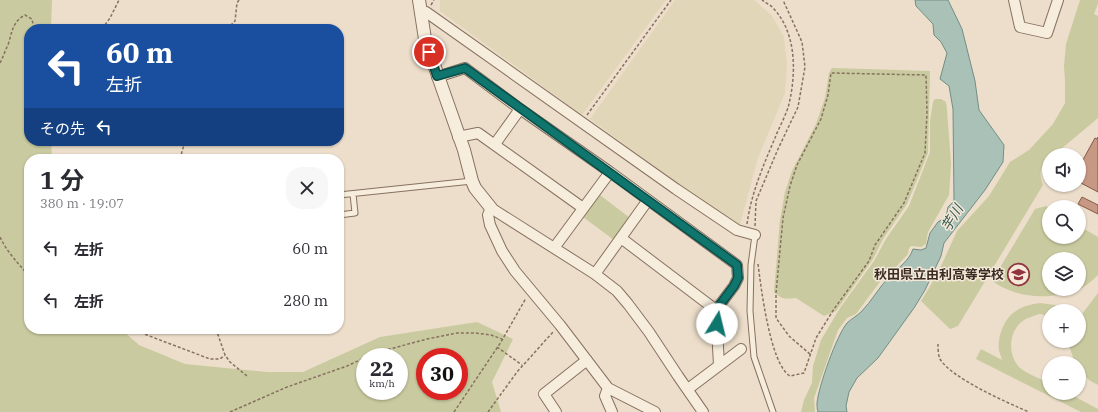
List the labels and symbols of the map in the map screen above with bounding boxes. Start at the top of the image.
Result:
pin [412,35,446,69]
water label: 芋川 [937,200,968,235]
school or university icon: 秋田県立由利高等学校 [1006,261,1032,287]
place label: 秋田県立由利高等学校 [874,266,1004,283]
position arrow [696,303,738,345]
speed limit sign: 30 [416,348,468,400]

